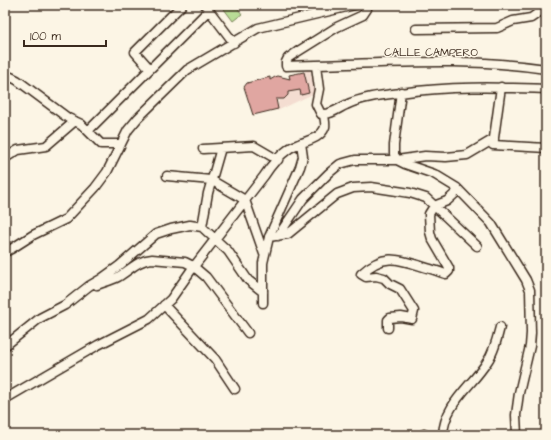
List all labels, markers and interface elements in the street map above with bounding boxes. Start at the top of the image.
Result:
scale bar [24,22,106,48]
text: 100 m [30,28,61,45]
street label: CALLE CAMPERO [384,45,478,60]

